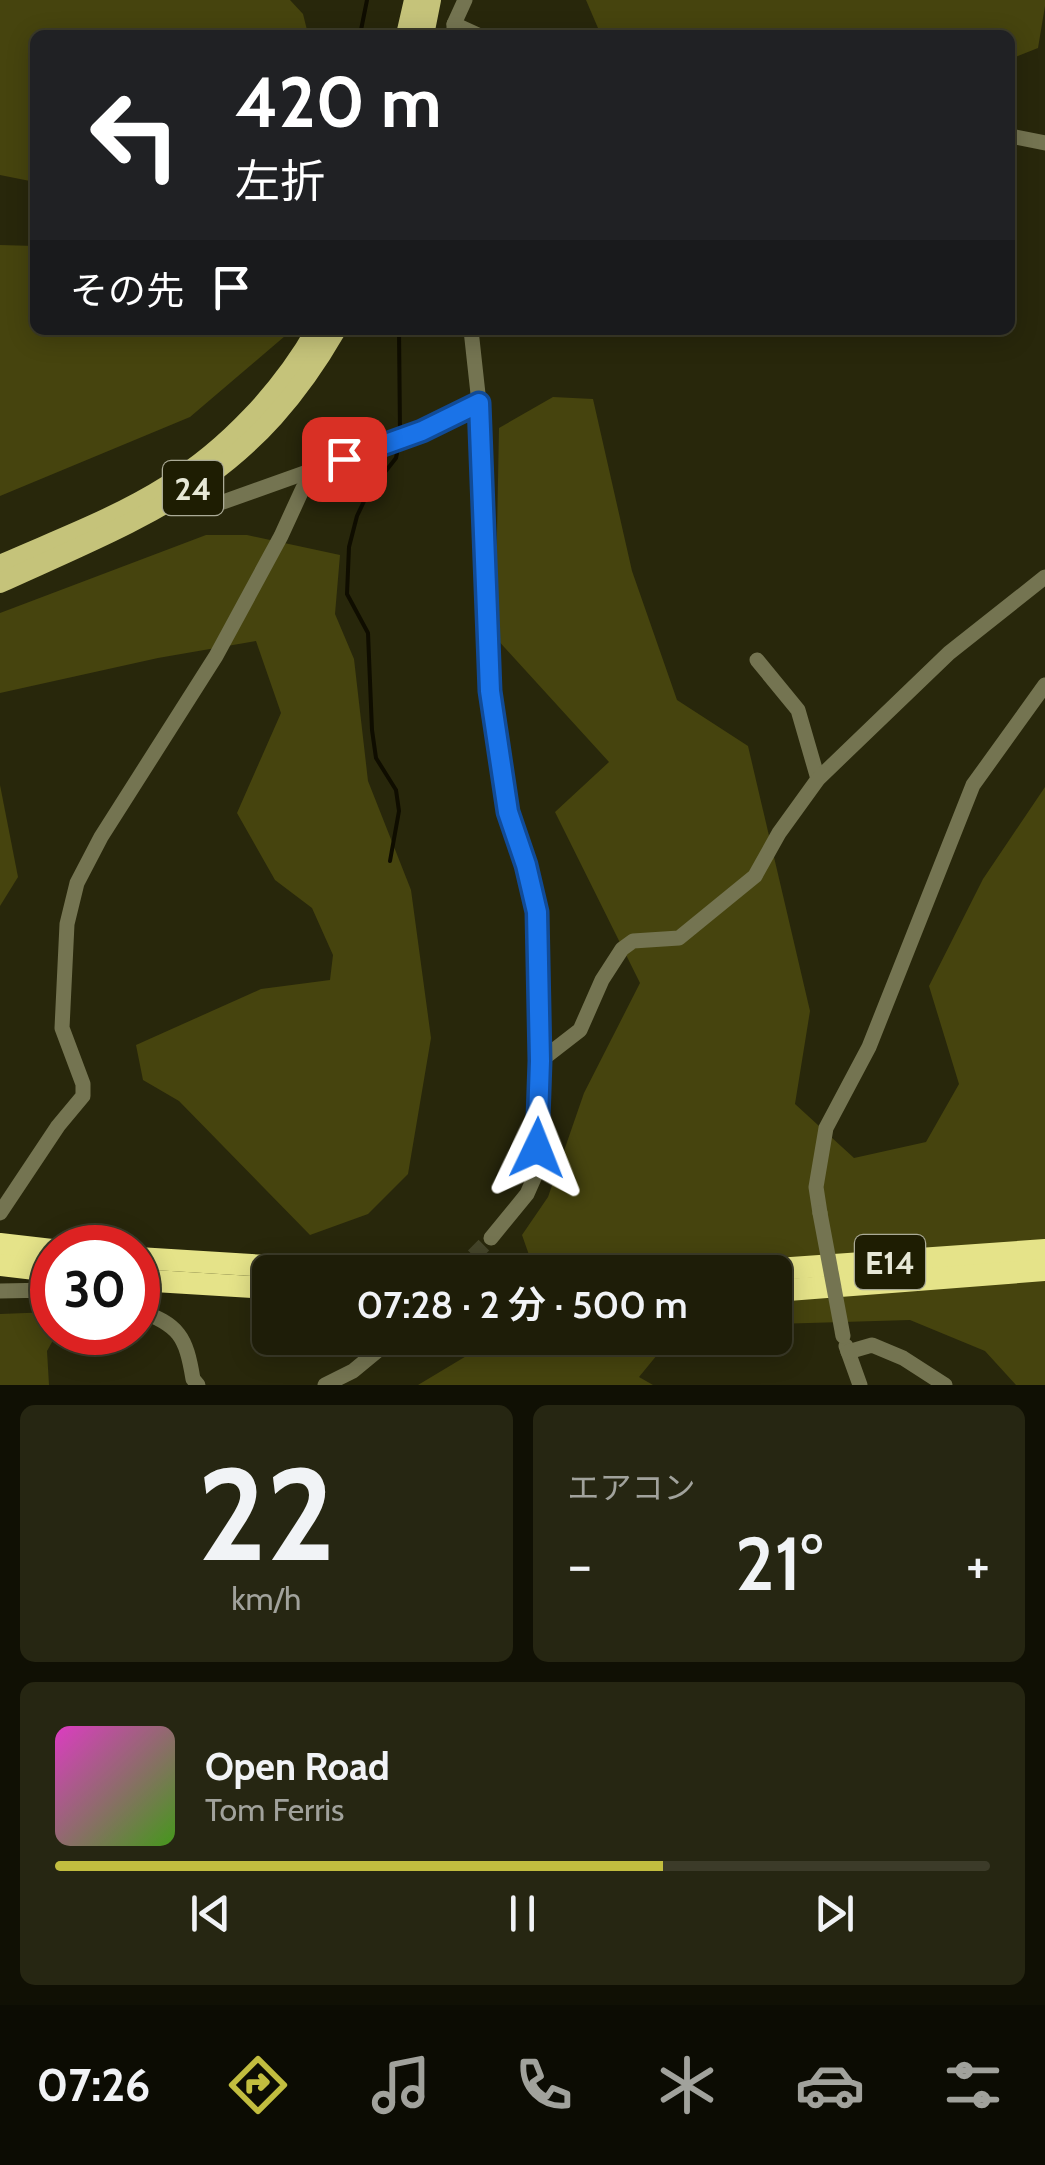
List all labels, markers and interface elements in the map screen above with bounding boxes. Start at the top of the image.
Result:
text: 420 m [235,59,442,145]
icon: left [70,70,200,200]
text: 左折 [235,154,325,208]
icon: arrive [204,260,259,315]
text: その先 [70,267,184,314]
pin [302,417,387,502]
icon: arrive [317,432,372,487]
road number: 24 [163,461,223,515]
position arrow [485,1096,589,1200]
speed limit sign: 30 [30,1225,160,1355]
road number: E14 [855,1235,925,1289]
text: 07:28 · 2 分 · 500 m [356,1281,688,1328]
text: 22 [197,1435,335,1593]
text: エアコン [568,1468,696,1507]
text: 21° [735,1518,823,1609]
text: − [568,1531,592,1598]
text: + [966,1531,990,1598]
text: km/h [231,1579,301,1618]
text: Open Road [205,1743,390,1790]
text: Tom Ferris [205,1790,344,1829]
icon: previous [183,1886,238,1941]
icon: pause [495,1886,550,1941]
icon: next [807,1886,862,1941]
icon: directions [223,2050,293,2120]
icon: music [366,2050,436,2120]
icon: phone [509,2050,579,2120]
icon: climate [652,2050,722,2120]
icon: car [795,2050,865,2120]
icon: filters [938,2050,1008,2120]
text: 07:26 [37,2058,150,2112]

